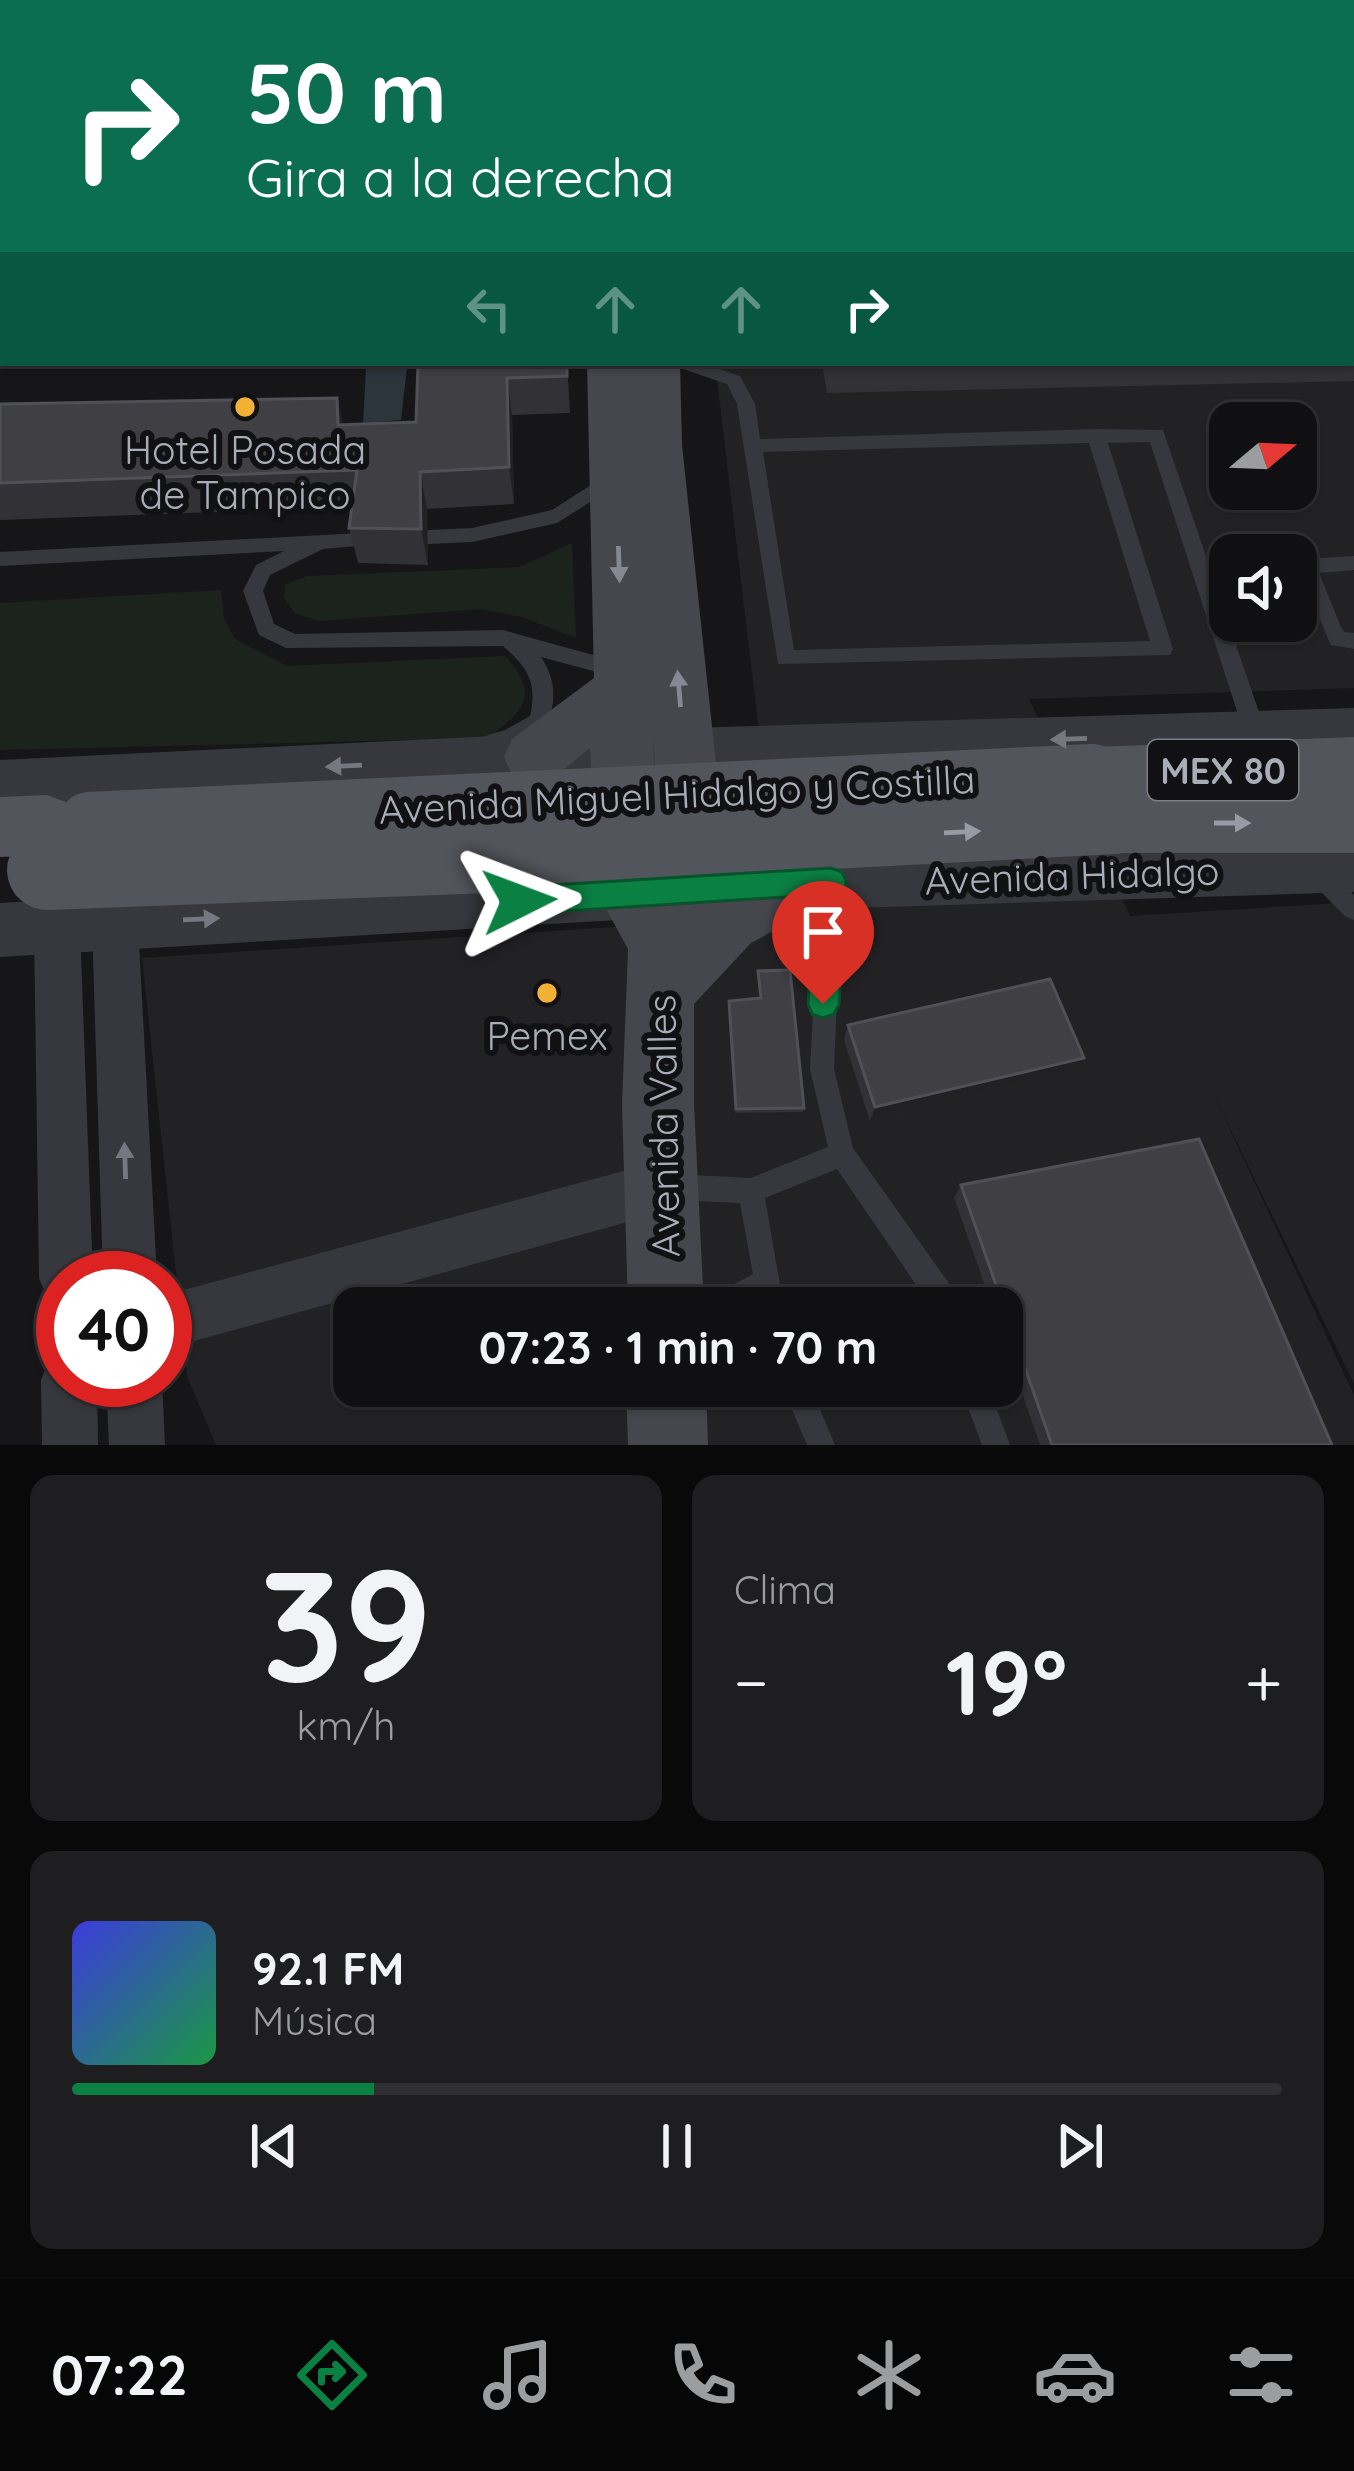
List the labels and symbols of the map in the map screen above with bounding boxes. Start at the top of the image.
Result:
marker: Hotel Posada de Tampico [232,394,258,420]
north arrow [1209,402,1317,510]
place label: Hotel Posada de Tampico [124,425,366,519]
one-way arrow [610,546,629,584]
one-way arrow [669,670,688,707]
one-way arrow [1049,729,1087,748]
road number: MEX 80 [1148,740,1298,800]
street label: Avenida Miguel Hidalgo y Costilla [378,754,976,834]
one-way arrow [324,757,362,776]
one-way arrow [1214,813,1252,833]
one-way arrow [944,823,981,842]
position arrow [456,838,582,964]
street label: Avenida Hidalgo [924,845,1220,905]
pin [772,881,874,1004]
one-way arrow [183,909,221,928]
marker: Pemex [534,980,560,1006]
street label: Avenida Valles [636,994,690,1258]
place label: Pemex [486,1011,608,1060]
one-way arrow [115,1141,134,1179]
speed limit sign: 40 [36,1251,192,1407]

